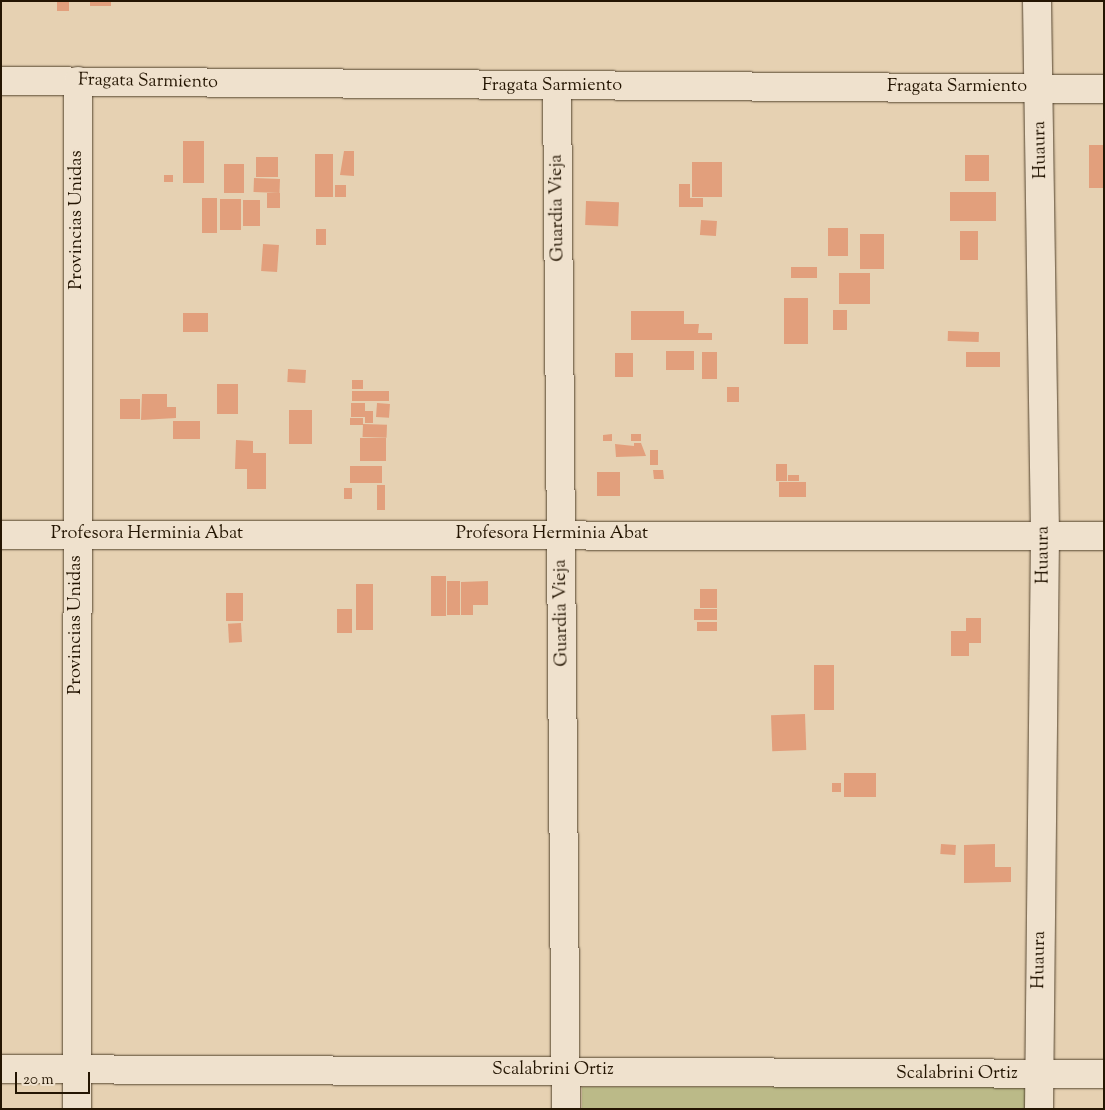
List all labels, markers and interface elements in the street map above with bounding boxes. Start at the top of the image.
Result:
street label: Fragata Sarmiento [78,70,218,94]
street label: Fragata Sarmiento [482,75,622,97]
street label: Fragata Sarmiento [887,76,1027,98]
street label: Huaura [1030,121,1052,179]
street label: Provincias Unidas [66,150,88,290]
street label: Guardia Vieja [546,154,570,262]
street label: Profesora Herminia Abat [51,523,243,545]
street label: Profesora Herminia Abat [456,523,648,545]
street label: Huaura [1033,526,1055,584]
street label: Provincias Unidas [65,555,87,695]
street label: Guardia Vieja [550,559,574,667]
street label: Huaura [1029,931,1051,989]
street label: Scalabrini Ortiz [492,1059,614,1081]
scale bar [18,1062,92,1094]
street label: Scalabrini Ortiz [896,1063,1018,1085]
text: 20 m [23,1070,54,1091]

